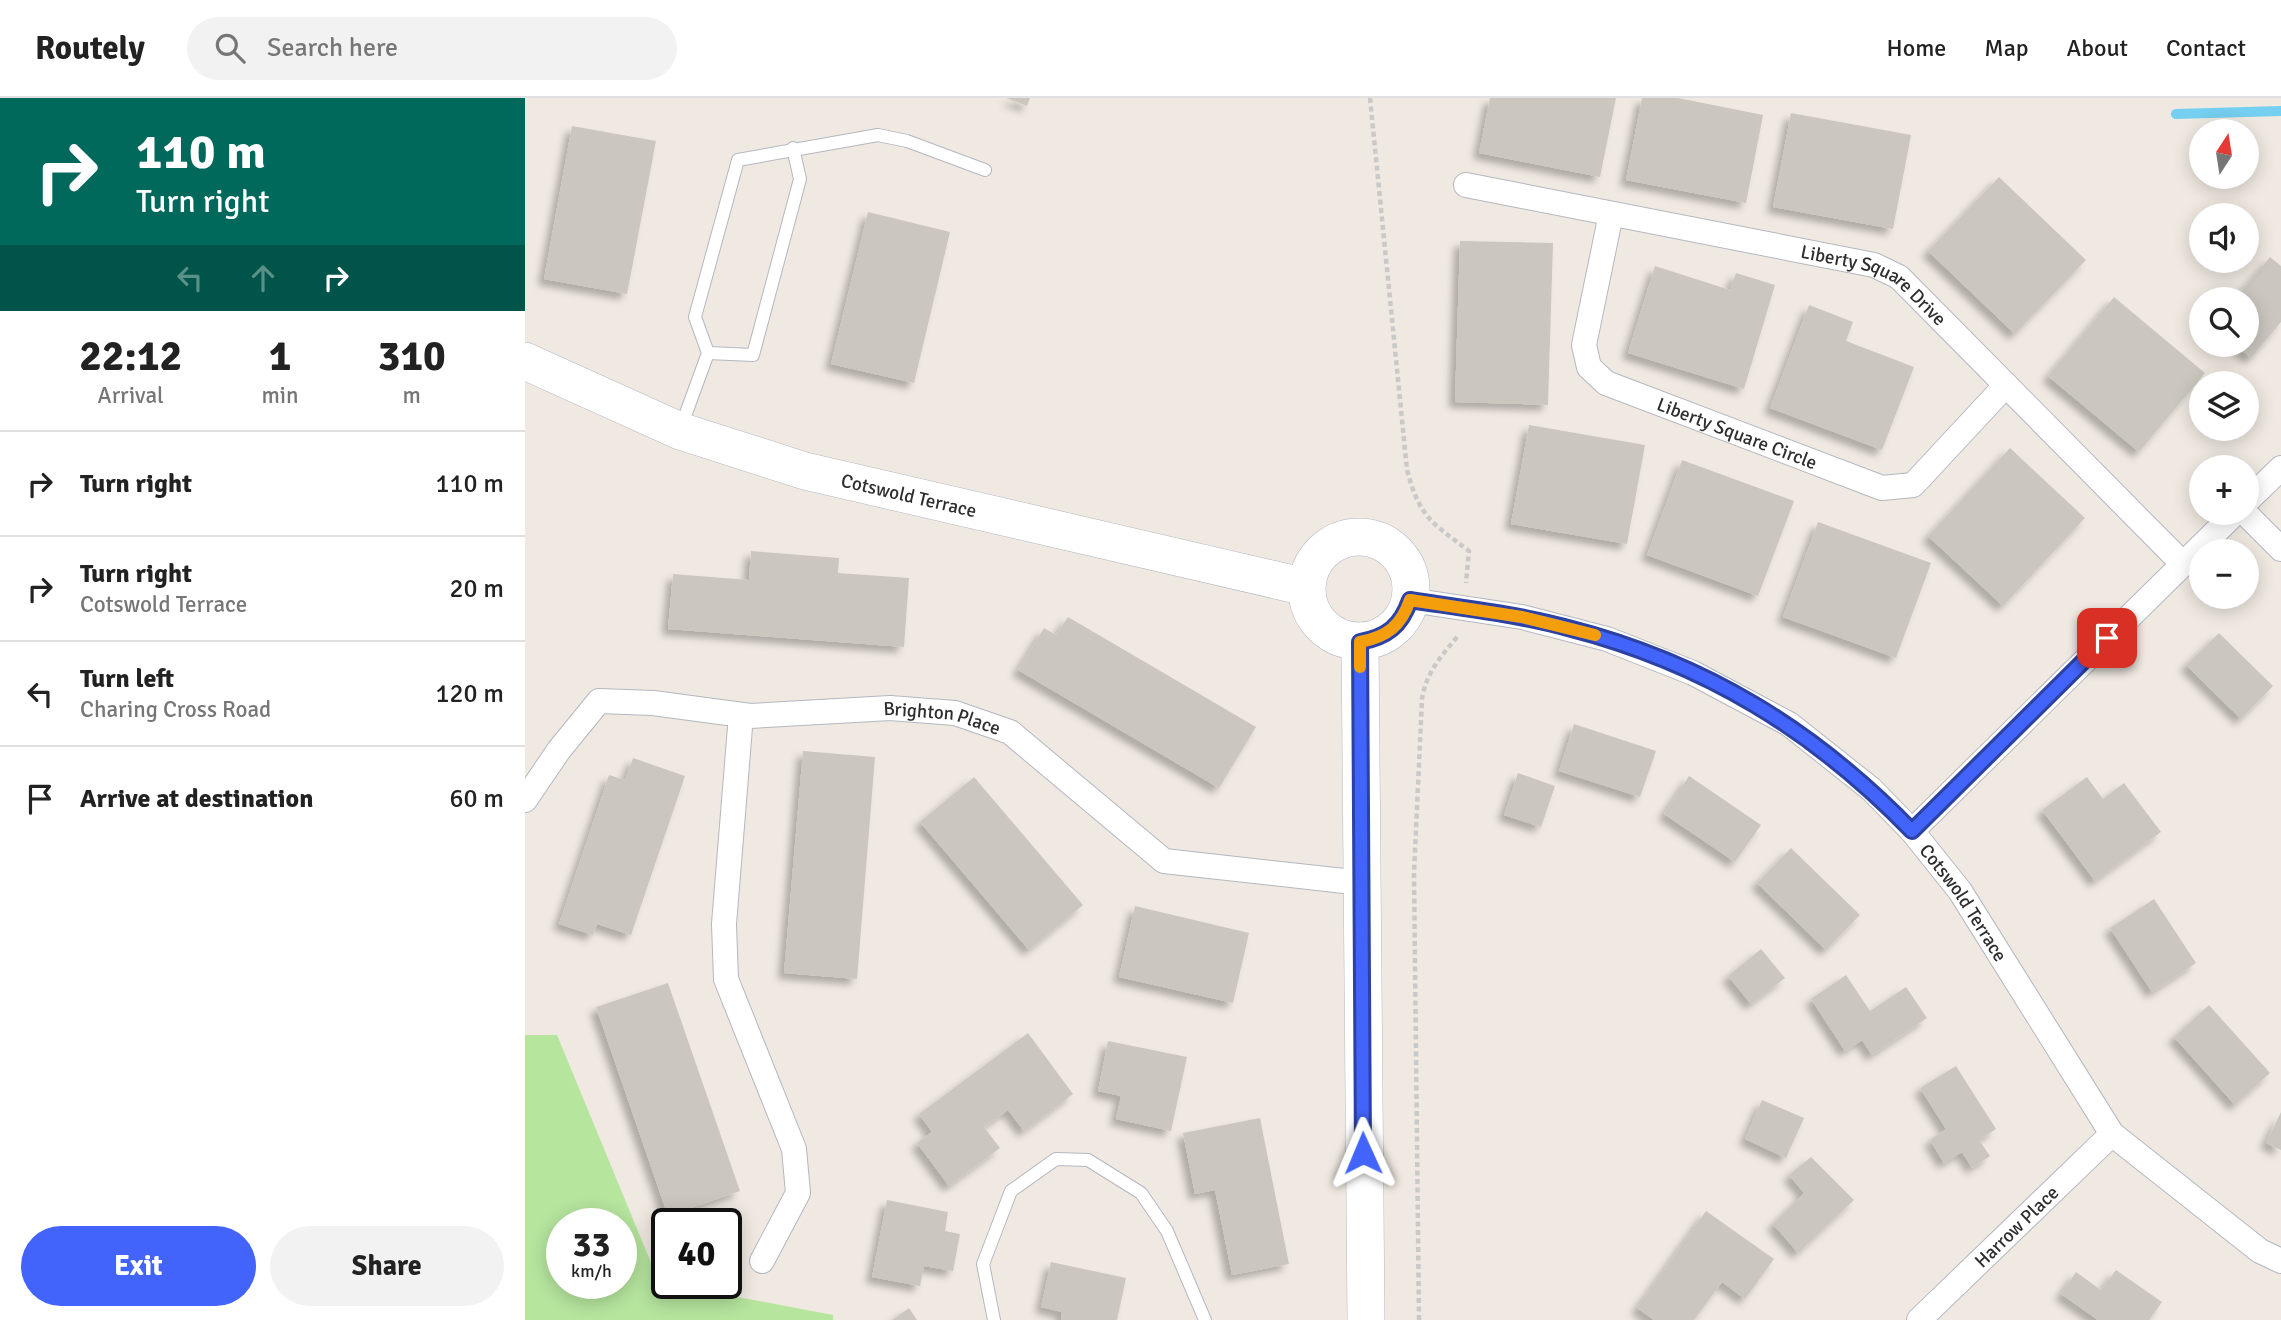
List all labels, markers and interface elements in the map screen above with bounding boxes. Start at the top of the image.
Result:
search box [187,17,677,80]
text: Routely [35,28,145,69]
icon: search [211,29,249,67]
text: Search here [267,32,398,64]
text: Home [1886,33,1946,63]
text: Map [1984,33,2029,63]
text: About [2067,33,2128,63]
text: Contact [2166,33,2246,63]
north arrow [2189,119,2259,189]
map controls [2189,119,2259,609]
text: 110 m [136,122,266,182]
icon: right [21,126,112,217]
text: Turn right [136,182,269,221]
button: sound [2189,203,2259,273]
street label: Liberty Square Drive [1799,240,1951,331]
icon: left [171,259,209,297]
icon: ahead [244,259,282,297]
icon: right [317,259,355,297]
button: search [2189,287,2259,357]
text: 22:12 [79,331,182,382]
text: 1 [269,331,291,382]
text: 310 [378,331,446,382]
button: layers [2189,371,2259,441]
text: Arrival [98,381,164,410]
text: min [261,381,299,410]
text: m [403,381,421,410]
street label: Liberty Square Circle [1653,392,1820,475]
button: + [2189,455,2259,525]
icon: right [21,465,59,503]
text: Turn right [80,468,192,500]
text: 110 m [435,468,504,500]
street label: Cotswold Terrace [839,469,979,523]
button: − [2189,539,2259,609]
text: Turn right [80,558,192,590]
icon: right [21,570,59,608]
text: 20 m [449,573,504,605]
text: Cotswold Terrace [80,590,247,619]
pin [2077,608,2137,668]
icon: arrive [2088,619,2126,657]
text: Turn left [80,663,174,695]
icon: left [21,675,59,713]
text: 120 m [435,678,504,710]
text: Charing Cross Road [80,695,271,724]
street label: Brighton Place [883,697,1004,741]
icon: arrive [21,780,59,818]
text: Arrive at destination [80,783,313,815]
text: 60 m [449,783,504,815]
street label: Cotswold Terrace [1914,839,2012,966]
position arrow [1326,1116,1400,1190]
street label: Harrow Place [1970,1181,2064,1273]
speed limit sign: 40 [651,1208,742,1299]
text: 33 [573,1223,610,1266]
button: Exit [21,1226,256,1306]
button: Share [270,1226,504,1306]
text: km/h [571,1260,612,1282]

